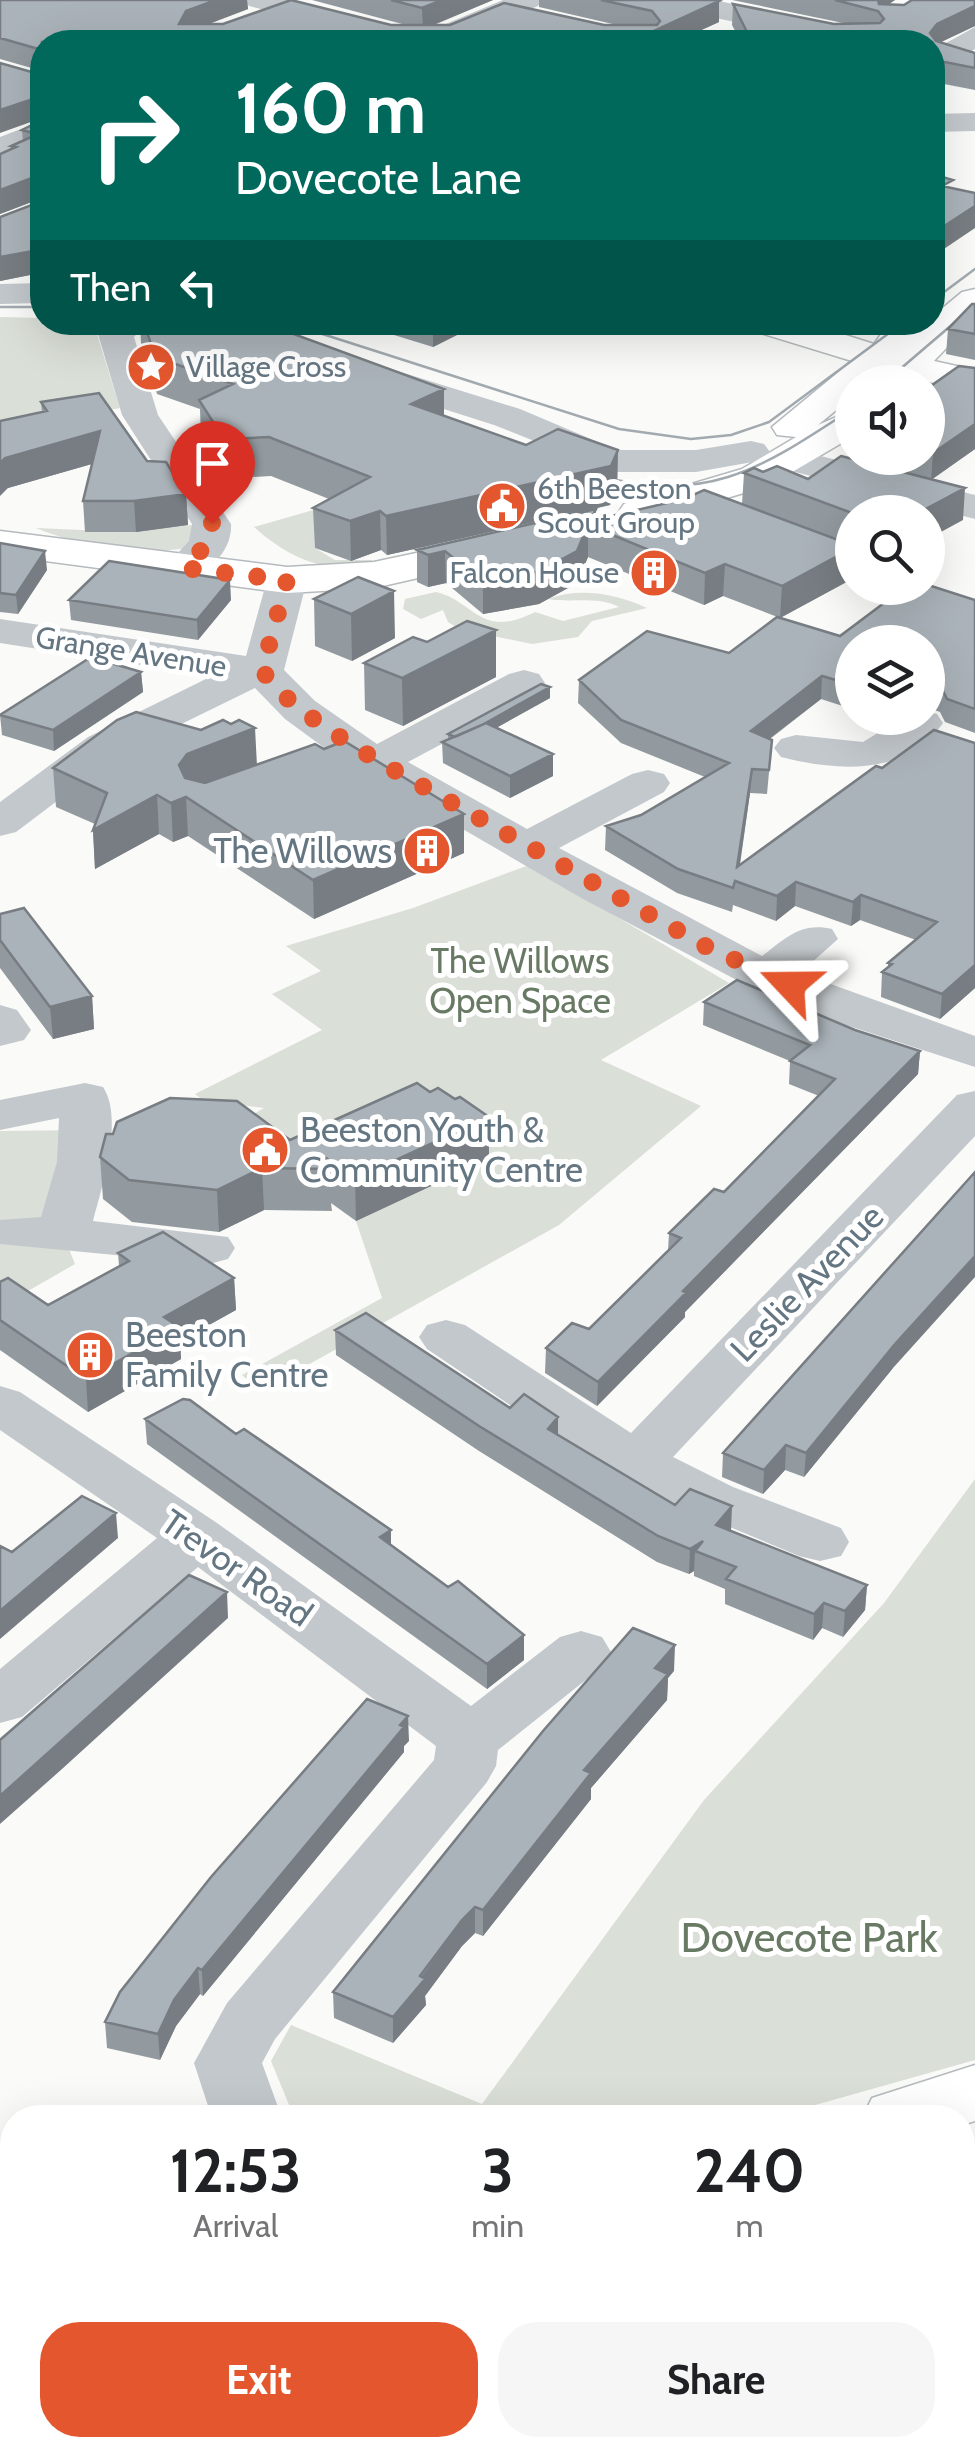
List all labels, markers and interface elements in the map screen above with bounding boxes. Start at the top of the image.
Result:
text: 160 m [235,65,426,151]
icon: right [70,70,200,200]
text: Dovecote Lane [235,151,522,205]
icon: left [171,260,226,315]
text: Then [70,264,151,311]
place icon: Village Cross [125,341,177,393]
place label: Village Cross [186,348,346,385]
map controls [835,365,945,735]
button: sound [835,365,945,475]
pin [170,421,255,524]
icon: arrive [185,436,240,491]
place label: 6th Beeston Scout Group [537,470,695,541]
public building icon: 6th Beeston Scout Group [476,480,528,532]
button: search [835,495,945,605]
building icon: Falcon House [628,547,680,599]
place label: Falcon House [449,554,619,591]
street label: Grange Avenue [33,618,229,685]
button: layers [835,625,945,735]
building icon: The Willows [401,825,453,877]
place label: The Willows [213,829,392,872]
position arrow [738,933,842,1037]
park label: The Willows Open Space [429,939,611,1022]
place label: Beeston Youth & Community Centre [300,1108,583,1191]
public building icon: Beeston Youth & Community Centre [239,1124,291,1176]
street label: Leslie Avenue [721,1195,892,1370]
place label: Beeston Family Centre [125,1313,328,1396]
building icon: Beeston Family Centre [64,1329,116,1381]
street label: Trevor Road [153,1500,321,1635]
park label: Dovecote Park [681,1911,938,1963]
text: 12:53 [170,2134,302,2207]
text: 3 [482,2134,514,2207]
text: 240 [694,2134,805,2207]
text: Arrival [193,2206,278,2245]
text: min [471,2206,524,2245]
text: m [735,2206,764,2245]
button: Exit [40,2322,478,2437]
button: Share [498,2322,935,2437]

